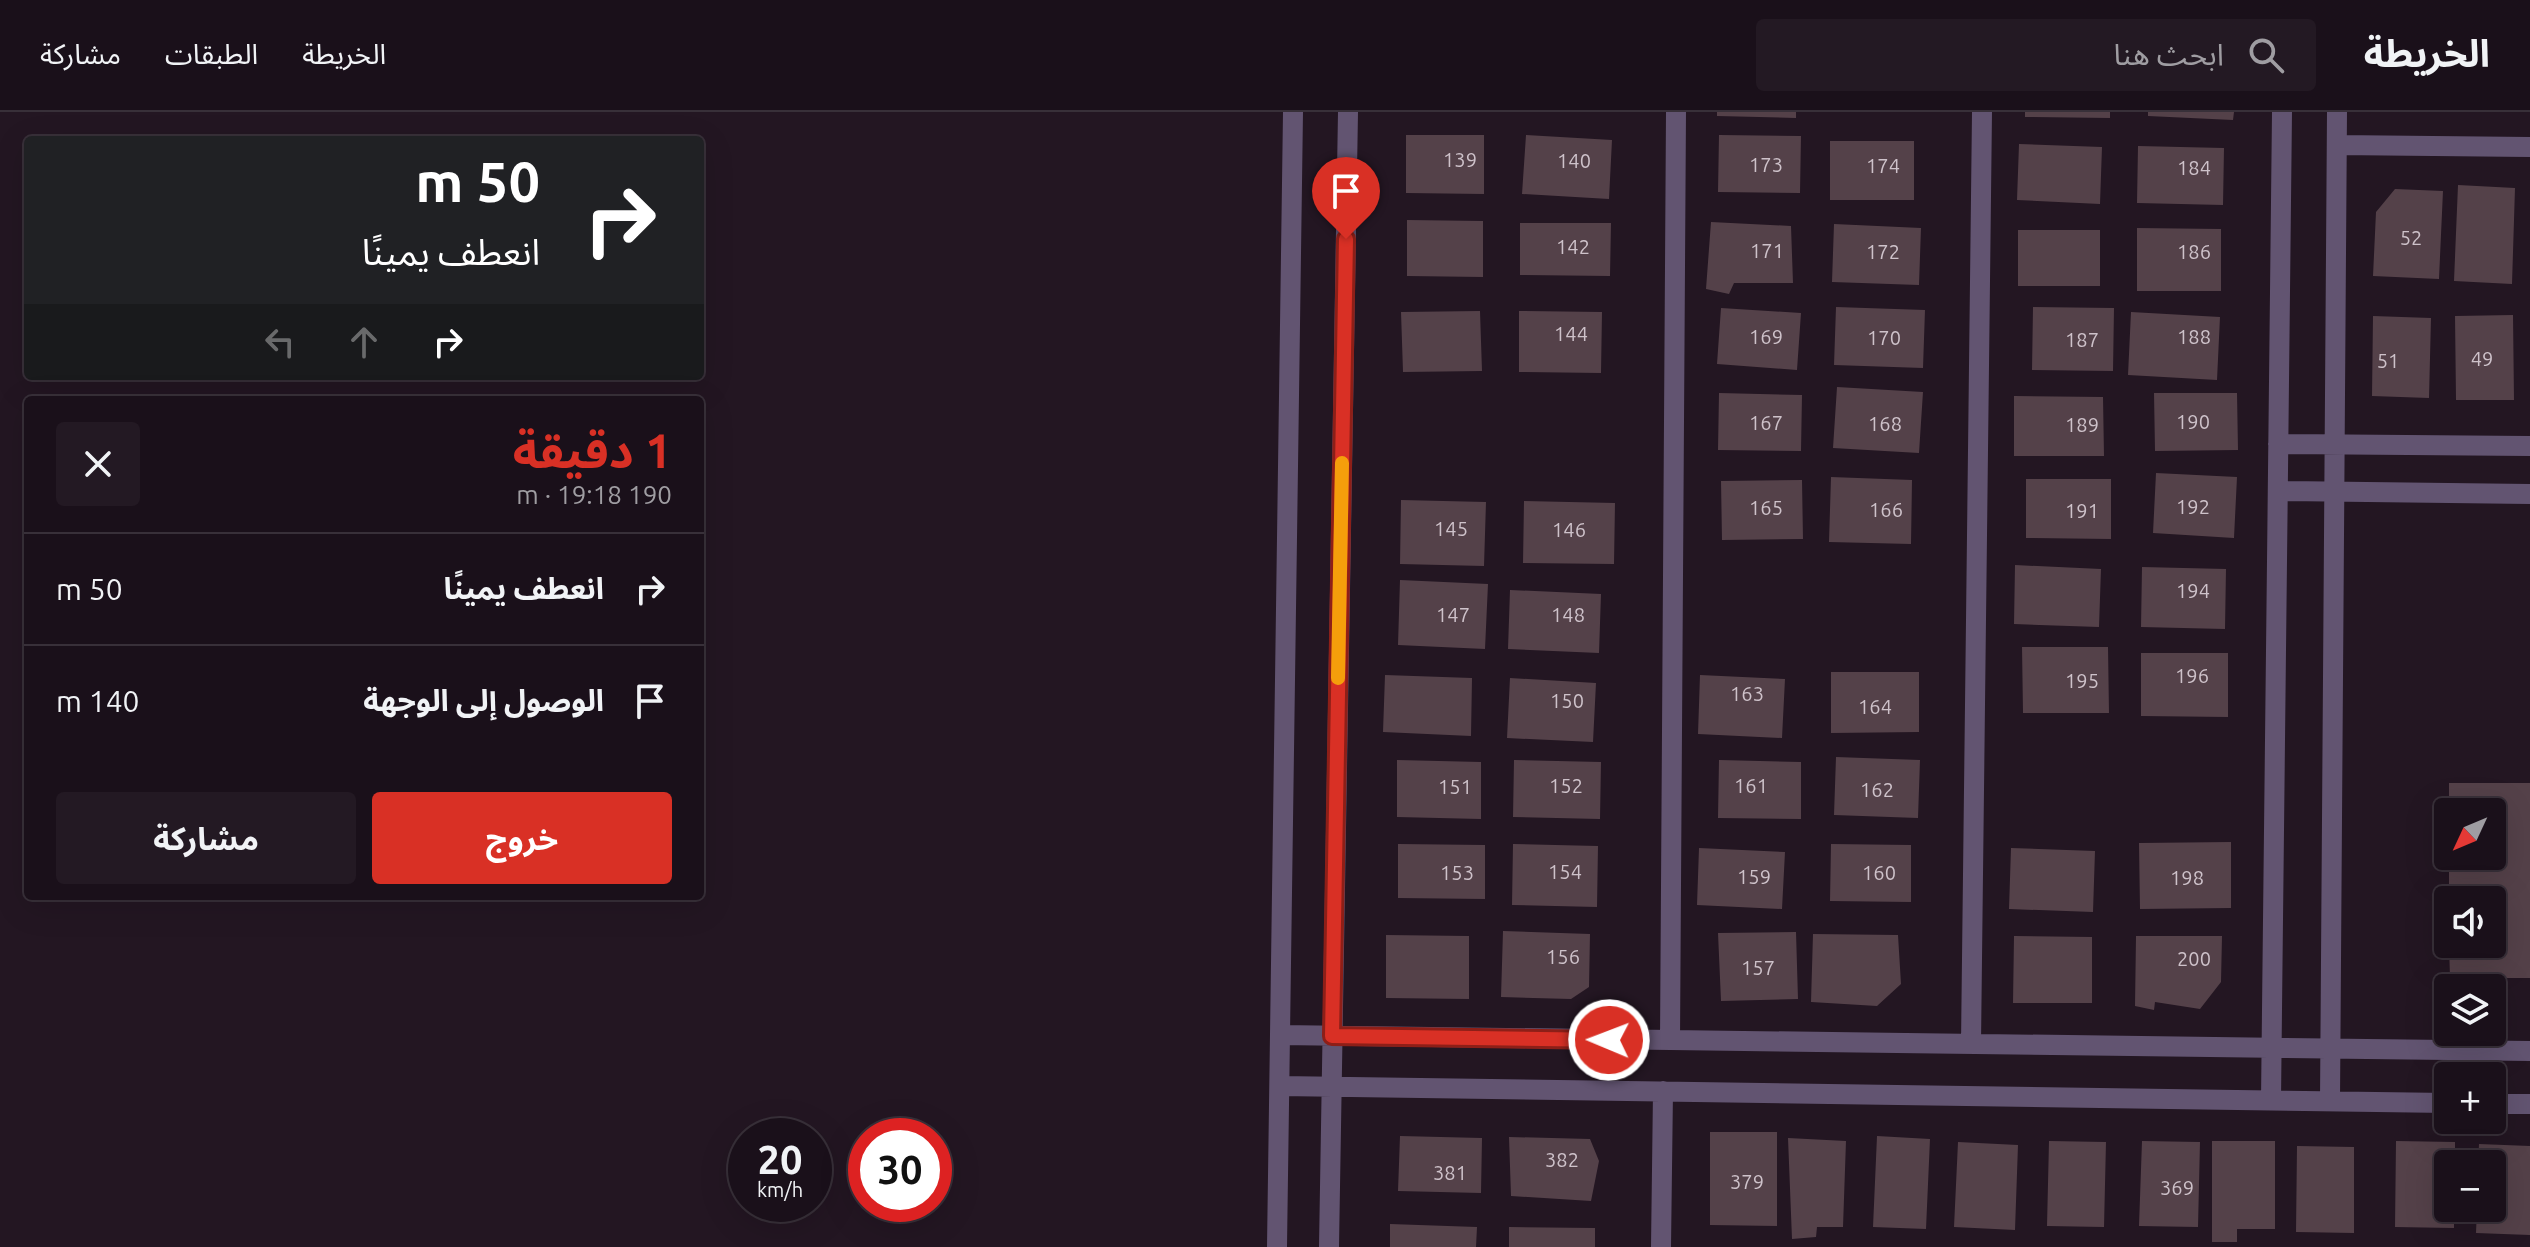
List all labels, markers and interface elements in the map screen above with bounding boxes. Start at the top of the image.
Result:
search box [1756,19,2316,91]
text: الخريطة [2364,32,2490,74]
icon: search [2244,33,2288,77]
text: ابحث هنا [2114,37,2224,71]
text: مشاركة [40,38,121,69]
text: الطبقات [165,38,258,69]
text: الخريطة [302,38,386,69]
house number: 139 [1443,148,1477,171]
house number: 140 [1557,149,1591,172]
text: 50 m [415,150,540,213]
house number: 173 [1749,153,1783,176]
house number: 174 [1866,154,1900,177]
house number: 184 [2177,156,2211,179]
pin [1312,157,1380,239]
icon: right [568,168,672,272]
icon: arrive [1324,169,1368,213]
house number: 52 [2400,226,2422,249]
text: انعطف يمينًا [362,231,540,272]
house number: 142 [1556,235,1590,258]
house number: 171 [1750,239,1784,262]
house number: 172 [1866,240,1900,263]
house number: 186 [2177,240,2211,263]
icon: left [258,320,302,364]
icon: ahead [342,320,386,364]
icon: right [426,320,470,364]
house number: 144 [1554,322,1588,345]
house number: 169 [1749,325,1783,348]
house number: 188 [2177,325,2211,348]
house number: 170 [1867,326,1901,349]
house number: 187 [2065,328,2099,351]
house number: 49 [2471,347,2493,370]
house number: 51 [2377,349,2399,372]
house number: 190 [2176,410,2210,433]
house number: 167 [1749,411,1783,434]
house number: 168 [1868,412,1902,435]
house number: 189 [2065,413,2099,436]
button: close [56,422,140,506]
text: 1 دقيقة [513,423,672,477]
text: 190 m · 19:18 [516,480,672,509]
house number: 192 [2176,495,2210,518]
house number: 165 [1749,496,1783,519]
house number: 166 [1869,498,1903,521]
house number: 191 [2065,499,2099,522]
house number: 145 [1434,517,1468,540]
house number: 146 [1552,518,1586,541]
icon: right [628,567,672,611]
text: انعطف يمينًا [444,571,604,605]
text: 50 m [56,572,123,606]
house number: 194 [2176,579,2210,602]
house number: 147 [1436,603,1470,626]
house number: 148 [1551,603,1585,626]
house number: 196 [2175,664,2209,687]
house number: 195 [2065,669,2099,692]
icon: arrive [628,679,672,723]
house number: 163 [1730,682,1764,705]
text: الوصول إلى الوجهة [363,683,604,717]
text: 140 m [56,684,140,718]
house number: 150 [1550,689,1584,712]
house number: 164 [1858,695,1892,718]
house number: 152 [1549,774,1583,797]
house number: 161 [1734,774,1768,797]
house number: 151 [1438,775,1472,798]
house number: 162 [1860,778,1894,801]
button: مشاركة [56,792,356,884]
button: خروج [372,792,672,884]
north arrow [2434,798,2506,870]
map controls [2434,798,2506,1222]
house number: 154 [1548,860,1582,883]
house number: 153 [1440,861,1474,884]
house number: 160 [1862,861,1896,884]
house number: 159 [1737,865,1771,888]
house number: 198 [2170,866,2204,889]
button: sound [2434,886,2506,958]
house number: 156 [1546,945,1580,968]
house number: 200 [2177,947,2211,970]
house number: 157 [1741,956,1775,979]
button: layers [2434,974,2506,1046]
position arrow [1567,998,1651,1082]
button: + [2434,1062,2506,1134]
speed limit sign: 30 [848,1118,952,1222]
text: 20 [757,1137,803,1182]
house number: 382 [1545,1148,1579,1171]
button: − [2434,1150,2506,1222]
house number: 381 [1433,1161,1467,1184]
house number: 379 [1730,1170,1764,1193]
house number: 369 [2160,1176,2194,1199]
text: km/h [757,1178,803,1201]

